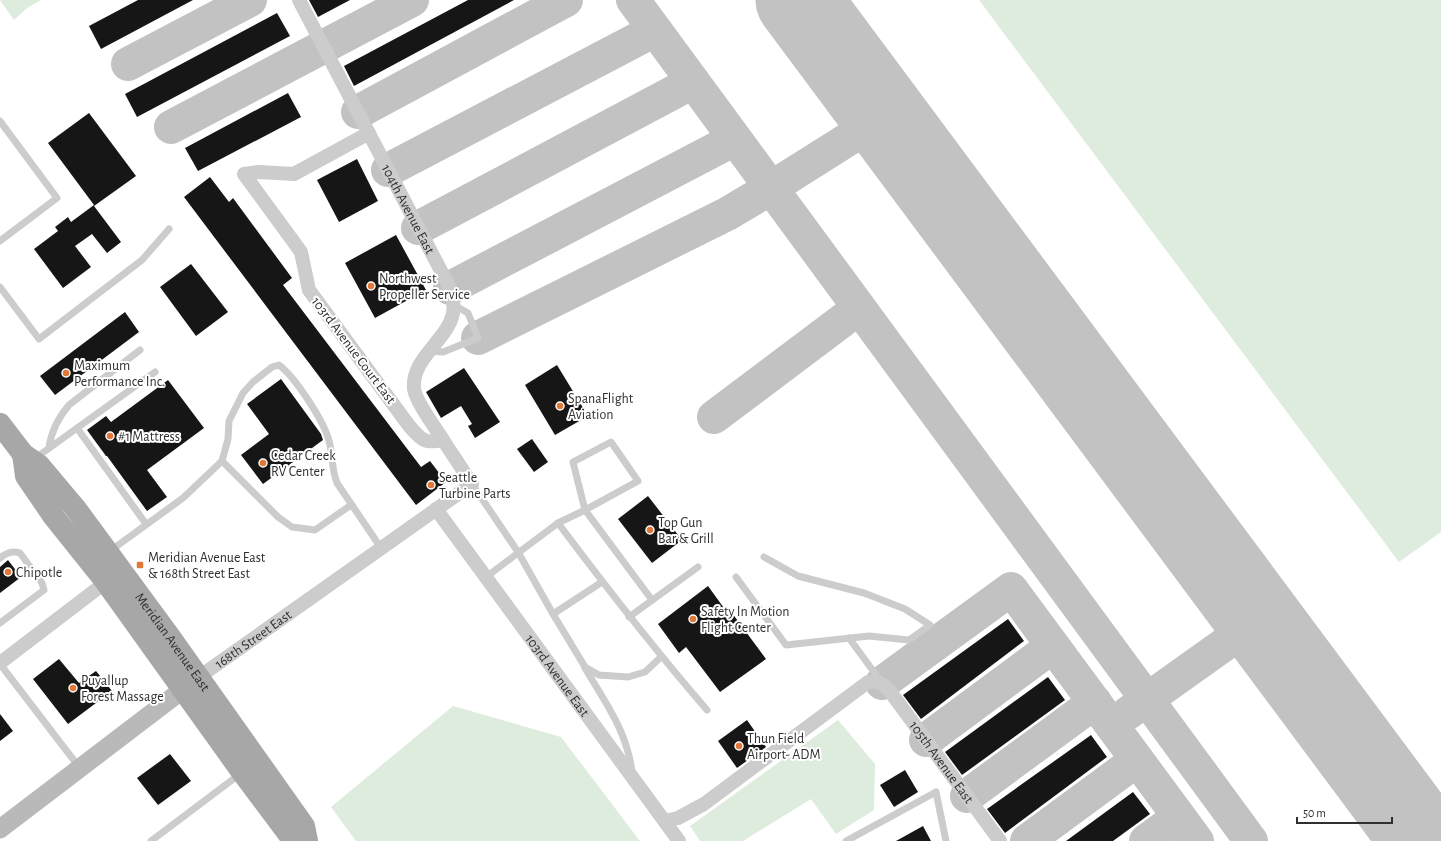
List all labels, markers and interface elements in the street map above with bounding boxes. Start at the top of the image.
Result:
street label: 104th Avenue East [379,162,437,257]
place label: Northwest Propeller Service [379,272,470,302]
marker: Northwest Propeller Service [366,281,376,291]
street label: 103rd Avenue Court East [309,295,398,407]
place label: Maximum Performance Inc. [74,359,165,389]
marker: Maximum Performance Inc. [61,368,71,378]
place label: SpanaFlight Aviation [568,392,634,422]
marker: SpanaFlight Aviation [555,401,565,411]
place label: #1 Mattress [118,430,180,444]
marker: #1 Mattress [105,431,115,441]
place label: Cedar Creek RV Center [271,449,336,479]
marker: Cedar Creek RV Center [258,458,268,468]
place label: Seattle Turbine Parts [439,471,510,501]
marker: Seattle Turbine Parts [426,480,436,490]
place label: Top Gun Bar & Grill [658,516,714,546]
marker: Top Gun Bar & Grill [645,525,655,535]
place label: Meridian Avenue East & 168th Street East [148,551,266,581]
marker: Meridian Avenue East & 168th Street East [135,560,145,570]
place label: Chipotle [16,566,62,580]
marker: Chipotle [3,567,13,577]
street label: Meridian Avenue East [132,591,212,694]
place label: Safety In Motion Flight Center [701,605,789,635]
street label: 168th Street East [213,608,295,671]
marker: Safety In Motion Flight Center [688,614,698,624]
street label: 103rd Avenue East [522,632,592,720]
place label: Puyallup Forest Massage [81,674,164,704]
marker: Puyallup Forest Massage [68,683,78,693]
street label: 105th Avenue East [906,719,976,807]
place label: Thun Field Airport- ADM [747,732,820,762]
marker: Thun Field Airport- ADM [734,741,744,751]
scale bar [1297,799,1392,825]
text: 50 m [1303,807,1326,819]

